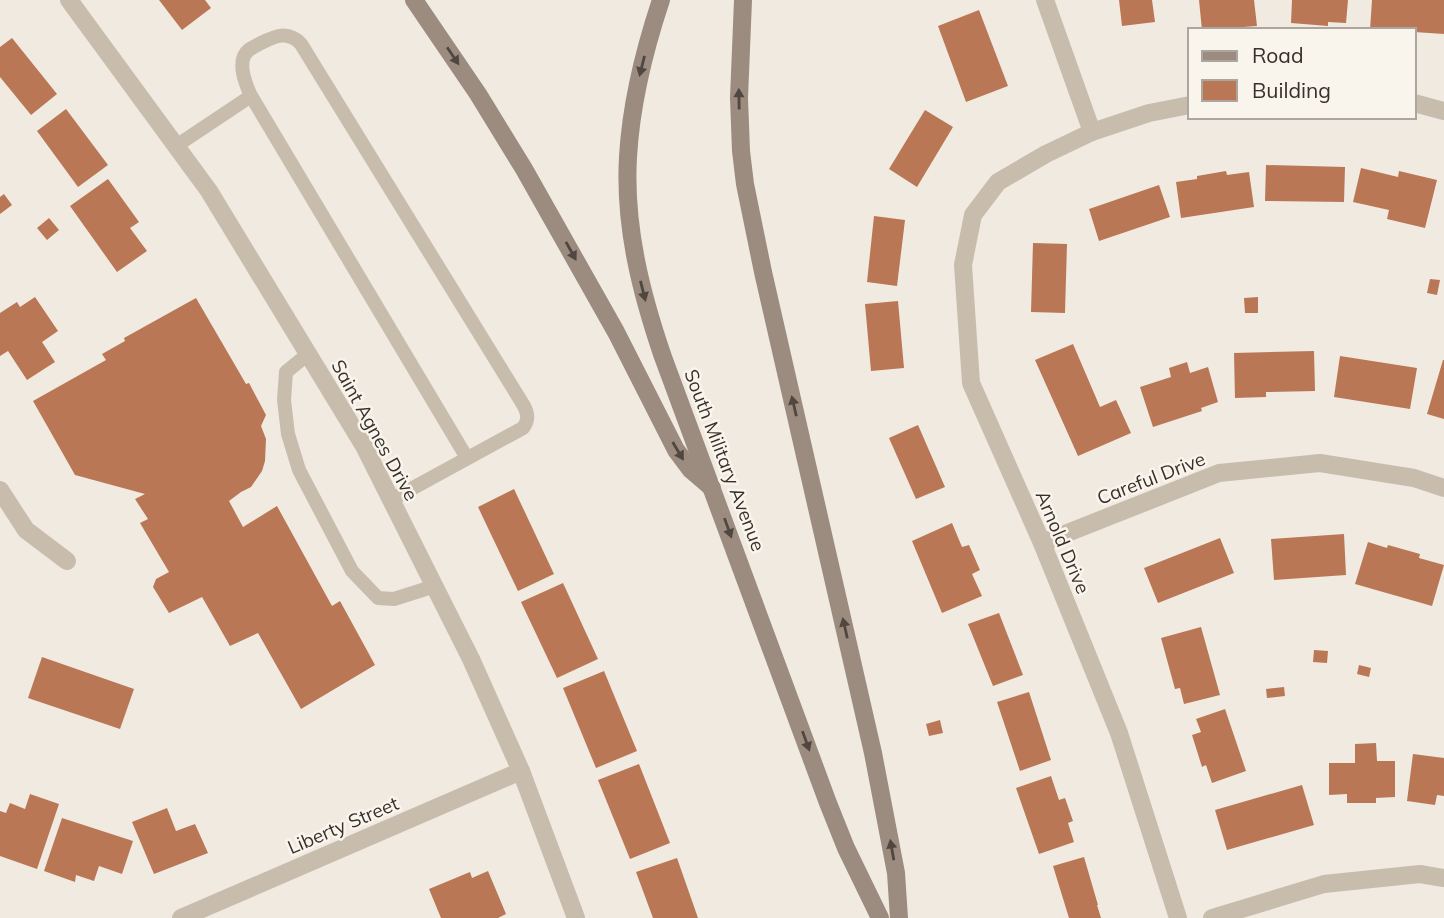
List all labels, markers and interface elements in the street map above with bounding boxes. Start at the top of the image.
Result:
legend [1188,28,1416,119]
text: Road [1252,42,1303,68]
one-way arrow [446,47,460,65]
one-way arrow [636,55,647,77]
text: Building [1252,77,1331,103]
one-way arrow [733,88,745,110]
one-way arrow [565,241,577,260]
one-way arrow [638,280,649,302]
street label: Saint Agnes Drive [326,355,424,505]
street label: South Military Avenue [679,366,771,554]
one-way arrow [788,395,799,417]
one-way arrow [671,442,684,461]
street label: Careful Drive [1094,446,1208,510]
street label: Arnold Drive [1031,487,1095,597]
one-way arrow [723,517,734,538]
one-way arrow [839,617,850,639]
one-way arrow [801,731,812,752]
street label: Liberty Street [284,791,402,859]
one-way arrow [887,839,898,861]

